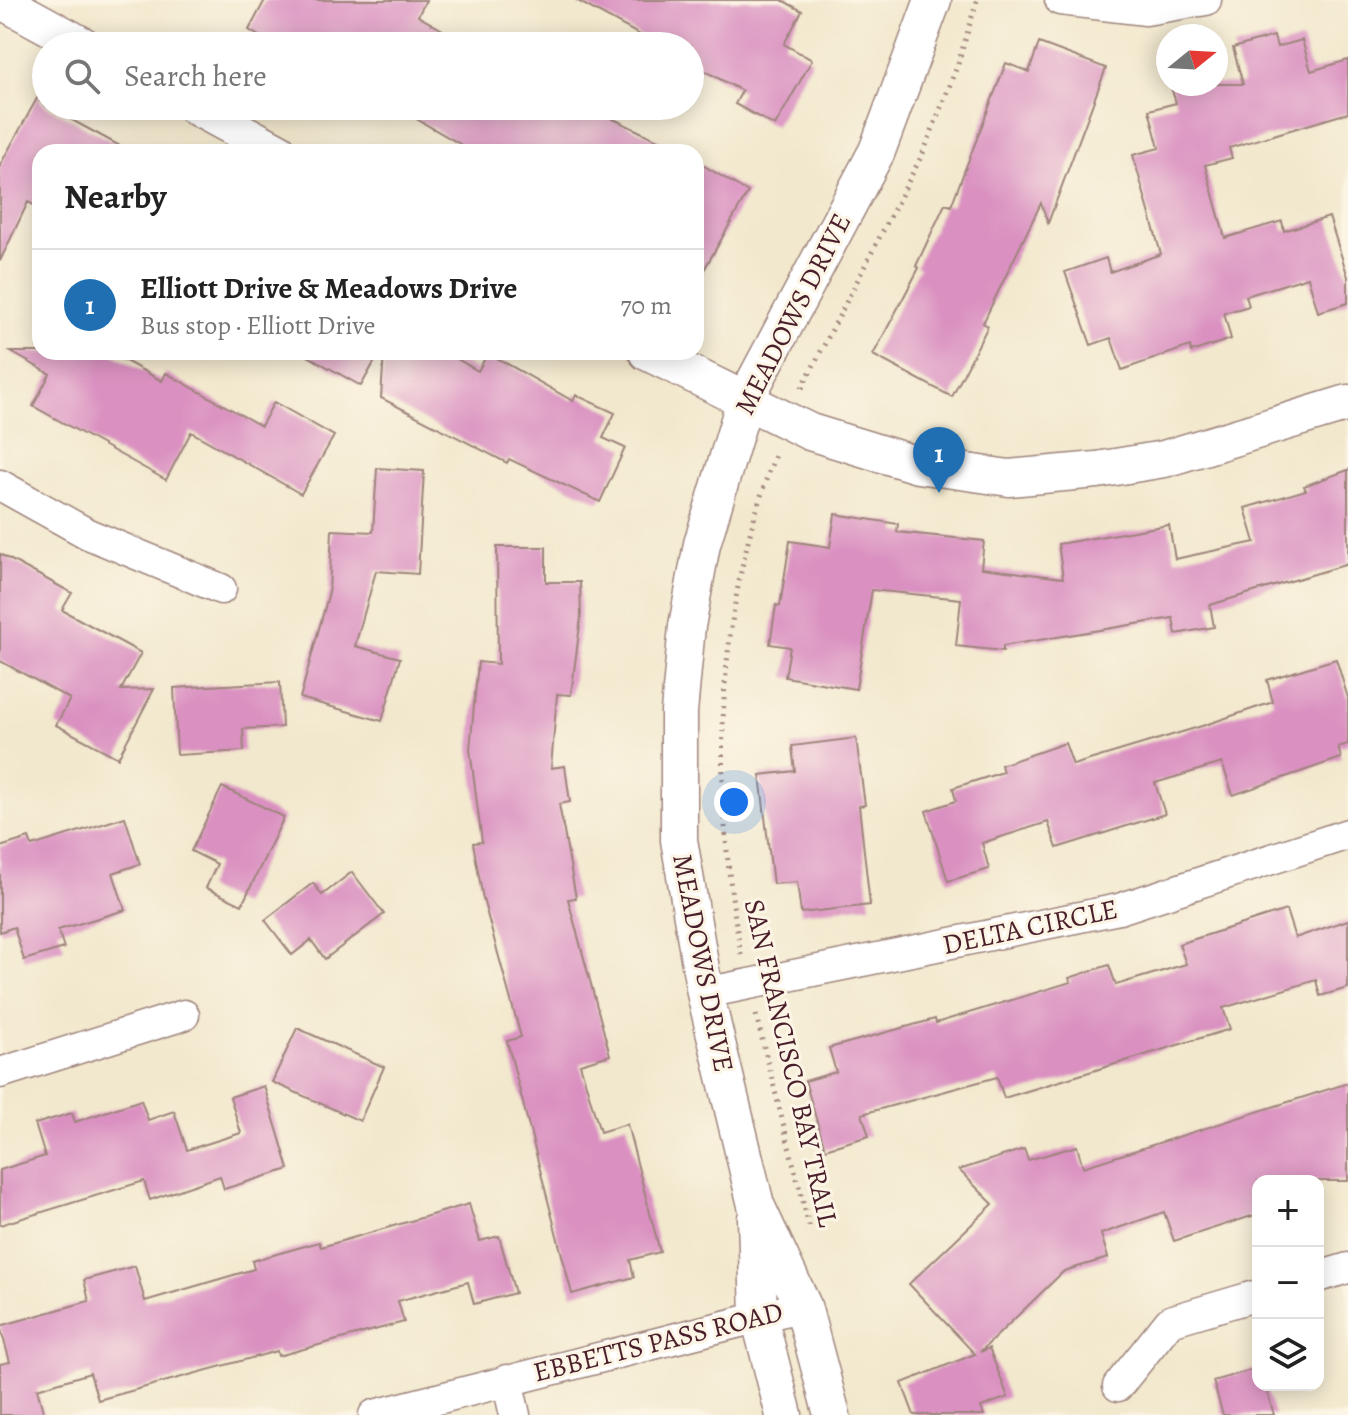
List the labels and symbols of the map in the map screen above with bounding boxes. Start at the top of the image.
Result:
north arrow [1156,24,1228,96]
street label: MEADOWS DRIVE [726,207,860,421]
pin: 1 [913,427,965,493]
your location [714,782,754,822]
street label: MEADOWS DRIVE [663,851,743,1075]
street label: DELTA CIRCLE [939,890,1121,964]
street label: SAN FRANCISCO BAY TRAIL [735,896,847,1231]
street label: EBBETTS PASS ROAD [529,1293,787,1391]

